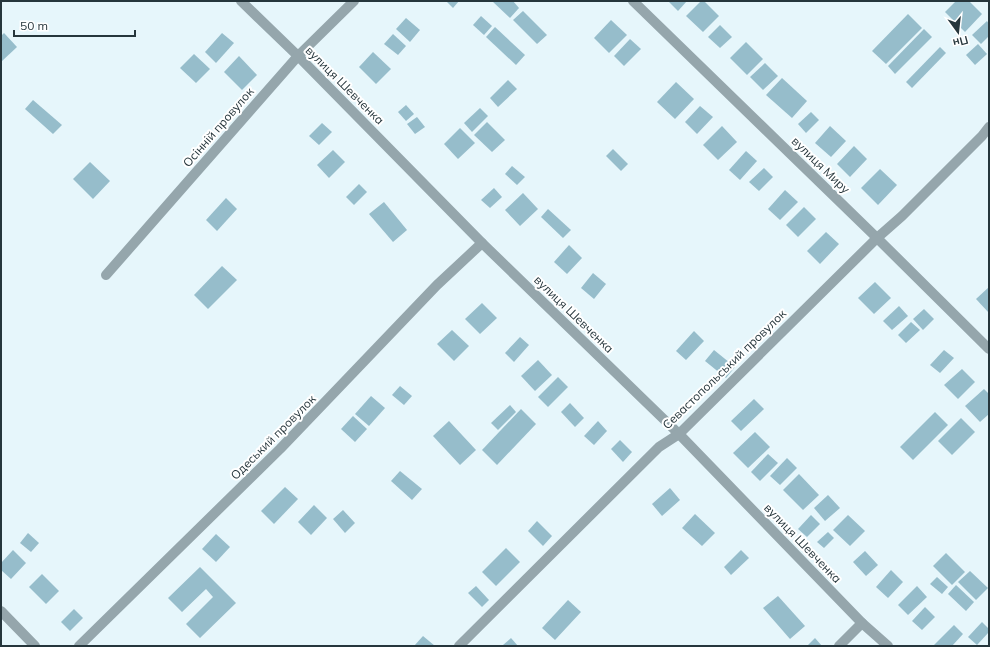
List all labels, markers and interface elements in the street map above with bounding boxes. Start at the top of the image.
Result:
scale bar [14,12,135,38]
north arrow [938,12,978,52]
text: 50 m [20,18,48,33]
text: Пн [951,33,970,50]
street label: вулиця Шевченка [303,43,387,127]
street label: Осінній провулок [179,84,257,170]
street label: вулиця Миру [789,133,854,197]
street label: вулиця Шевченка [531,272,617,356]
street label: Севастопольський провулок [659,306,789,432]
street label: Одеський провулок [227,391,319,483]
street label: вулиця Шевченка [761,500,845,586]

